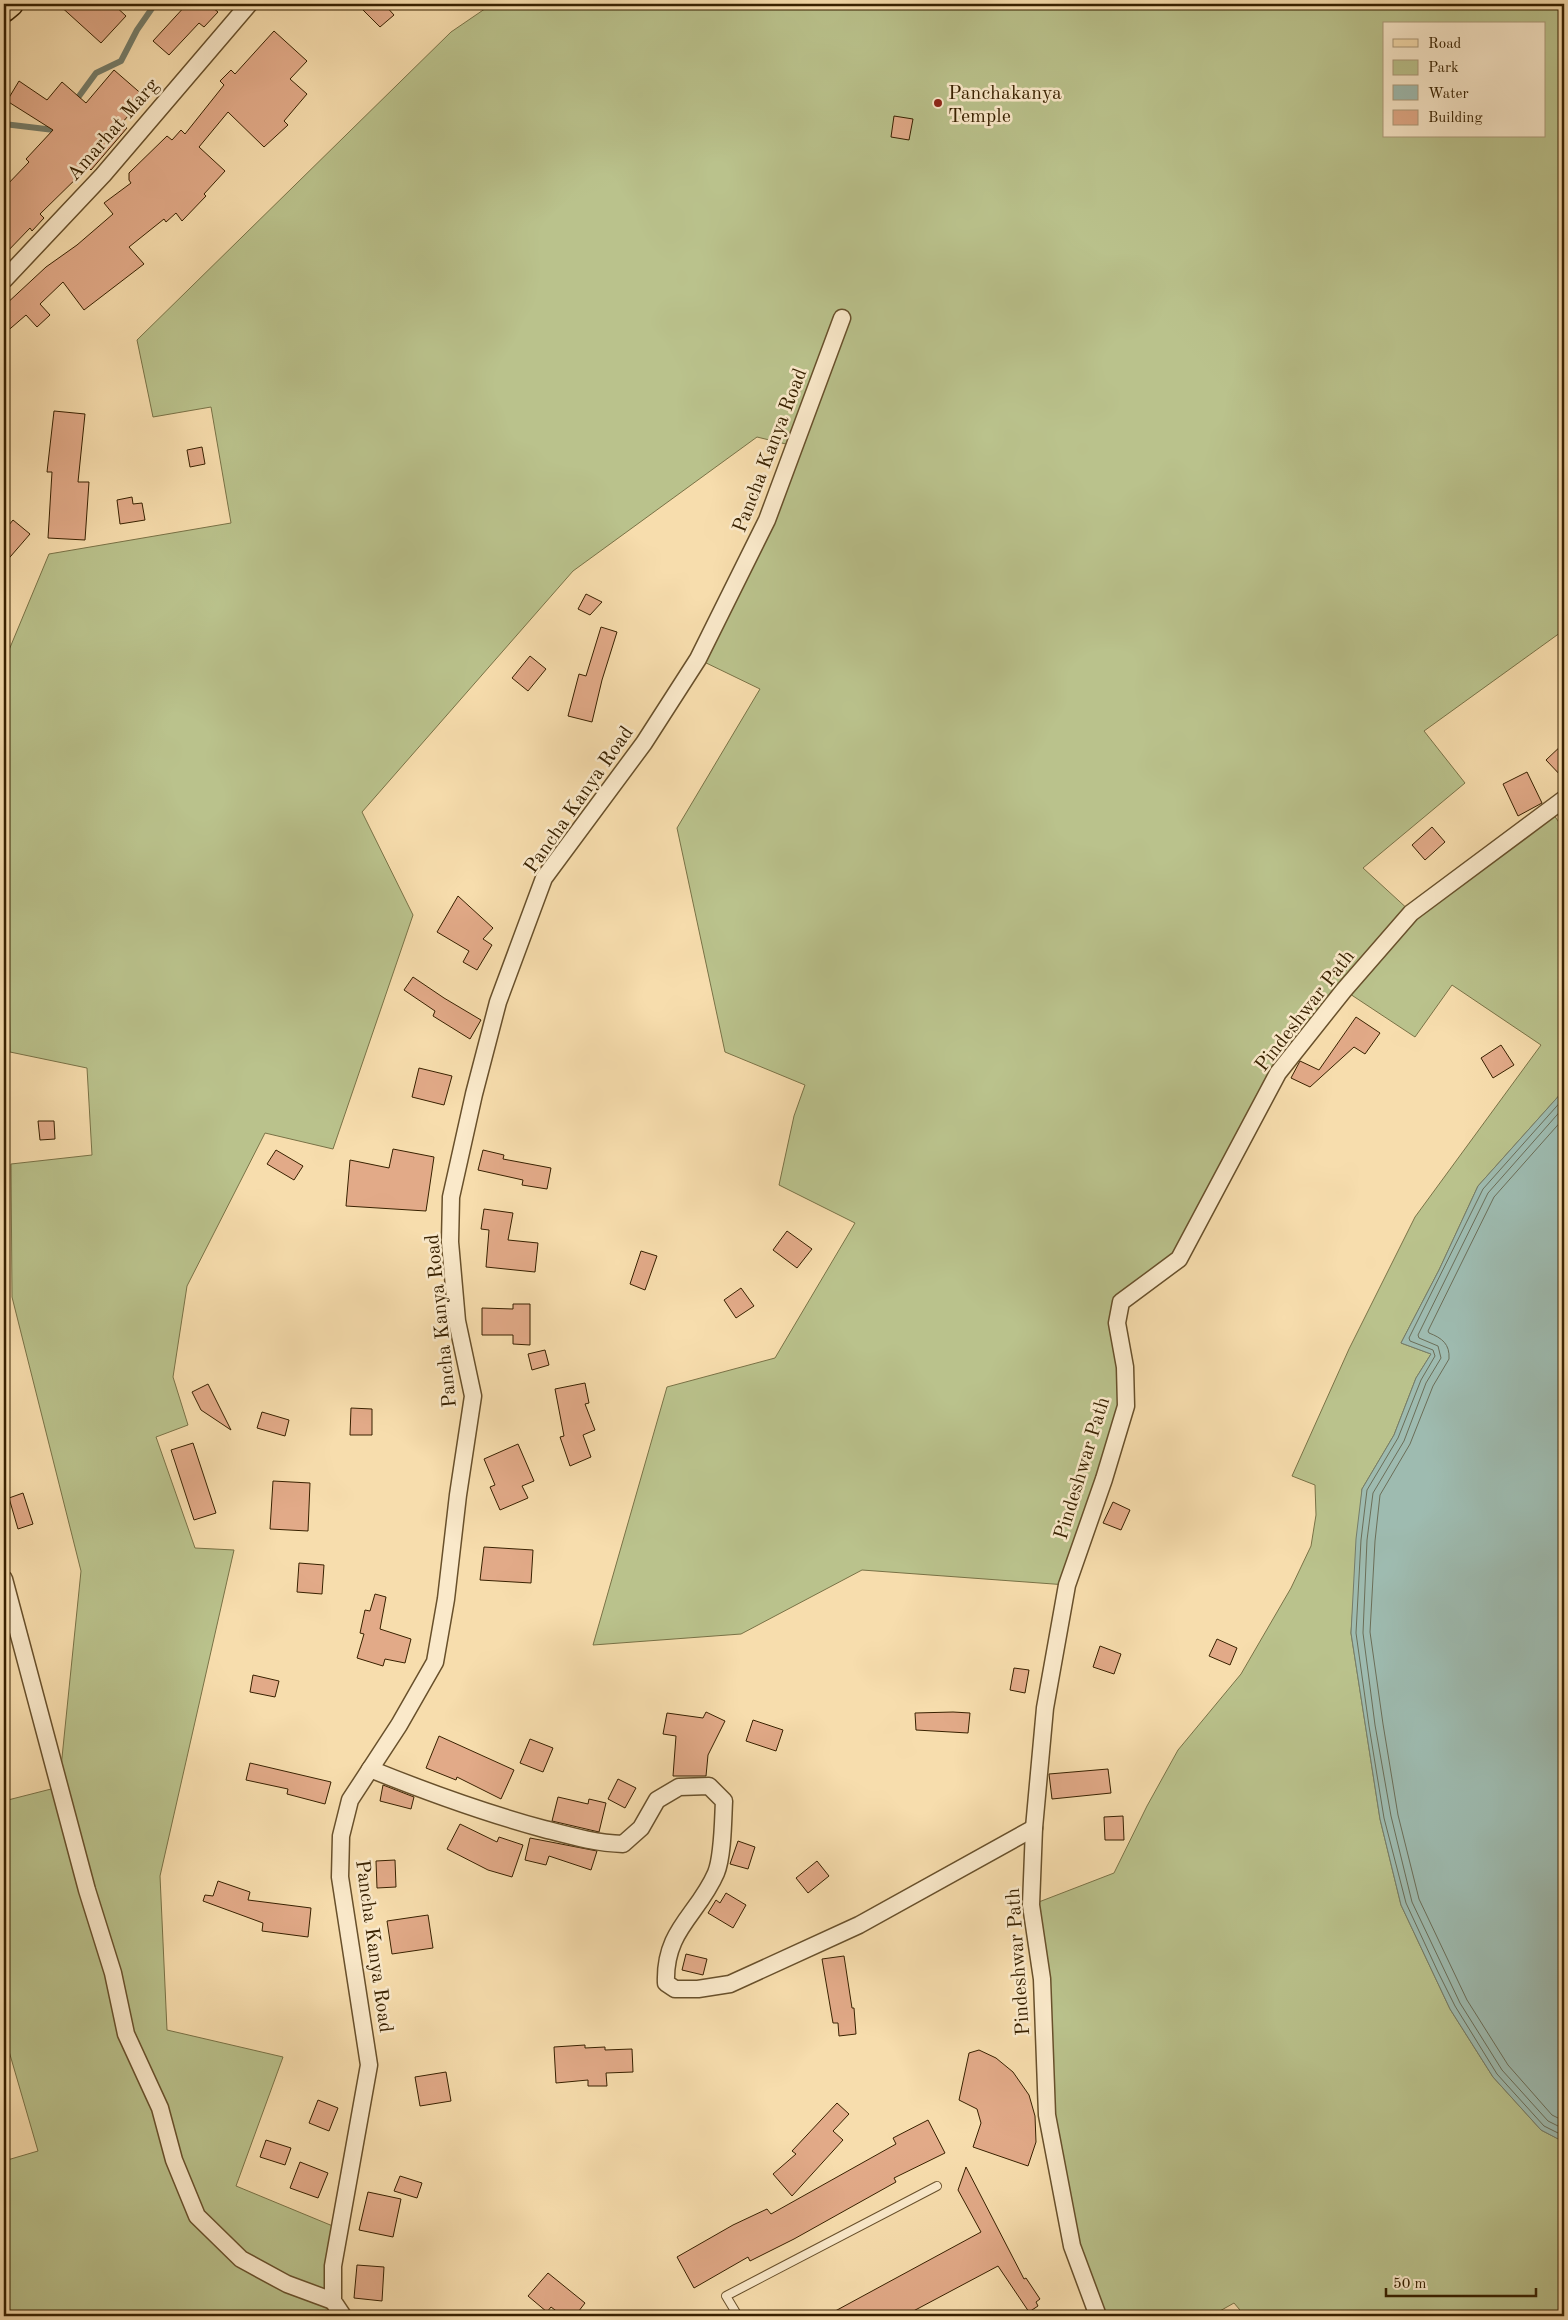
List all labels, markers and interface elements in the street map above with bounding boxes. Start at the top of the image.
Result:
legend [1383,22,1546,138]
text: Road [1428,37,1462,52]
text: Park [1428,61,1459,76]
street label: Amarhat Marg [64,75,163,185]
place label: Panchakanya Temple [948,84,1062,127]
text: Water [1428,87,1469,102]
marker: Panchakanya Temple [932,97,944,109]
text: Building [1428,111,1483,126]
street label: Pancha Kanya Road [730,366,811,536]
street label: Pancha Kanya Road [521,723,638,877]
street label: Pindeshwar Path [1252,947,1359,1076]
street label: Pancha Kanya Road [423,1233,461,1408]
street label: Pindeshwar Path [1052,1395,1114,1542]
street label: Pancha Kanya Road [351,1859,395,2034]
street label: Pindeshwar Path [1004,1887,1034,2036]
scale bar [1386,2265,1536,2297]
text: 50 m [1393,2277,1427,2292]

